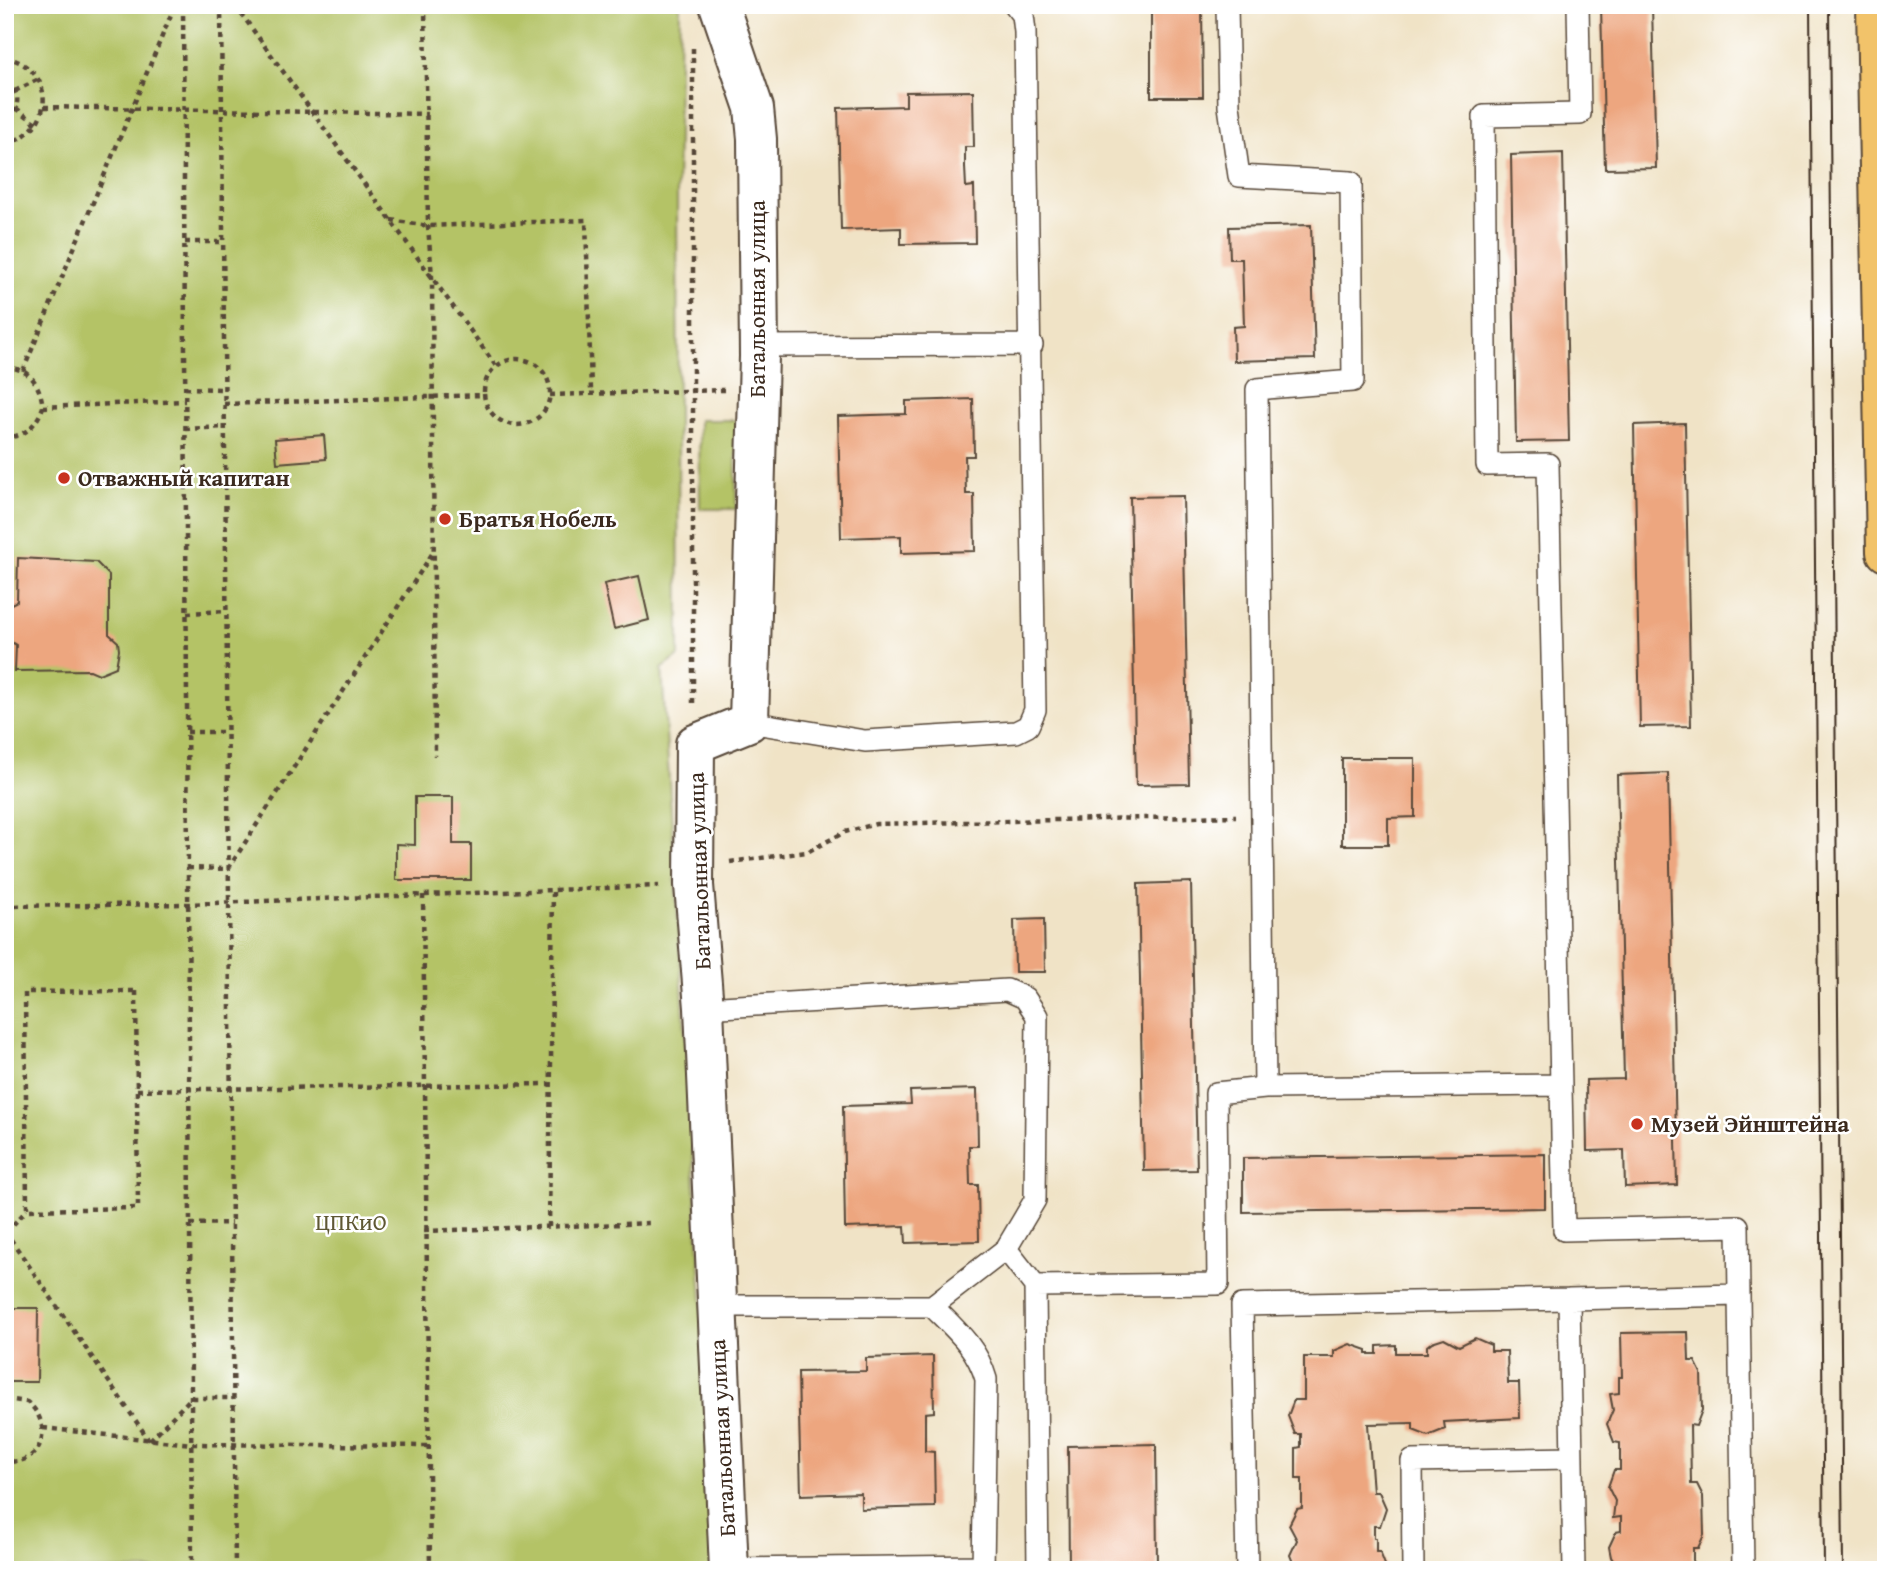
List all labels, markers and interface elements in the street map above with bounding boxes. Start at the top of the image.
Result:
street label: Батальонная улица [740,200,773,398]
place label: Отважный капитан [78,461,290,494]
marker: Отважный капитан [56,470,72,486]
place label: Братья Нобель [459,502,617,535]
marker: Братья Нобель [437,511,453,527]
street label: Батальонная улица [679,772,718,970]
place label: Музей Эйнштейна [1651,1107,1850,1140]
marker: Музей Эйнштейна [1629,1116,1645,1132]
park label: ЦПКиО [315,1205,387,1238]
street label: Батальонная улица [700,1338,743,1538]

